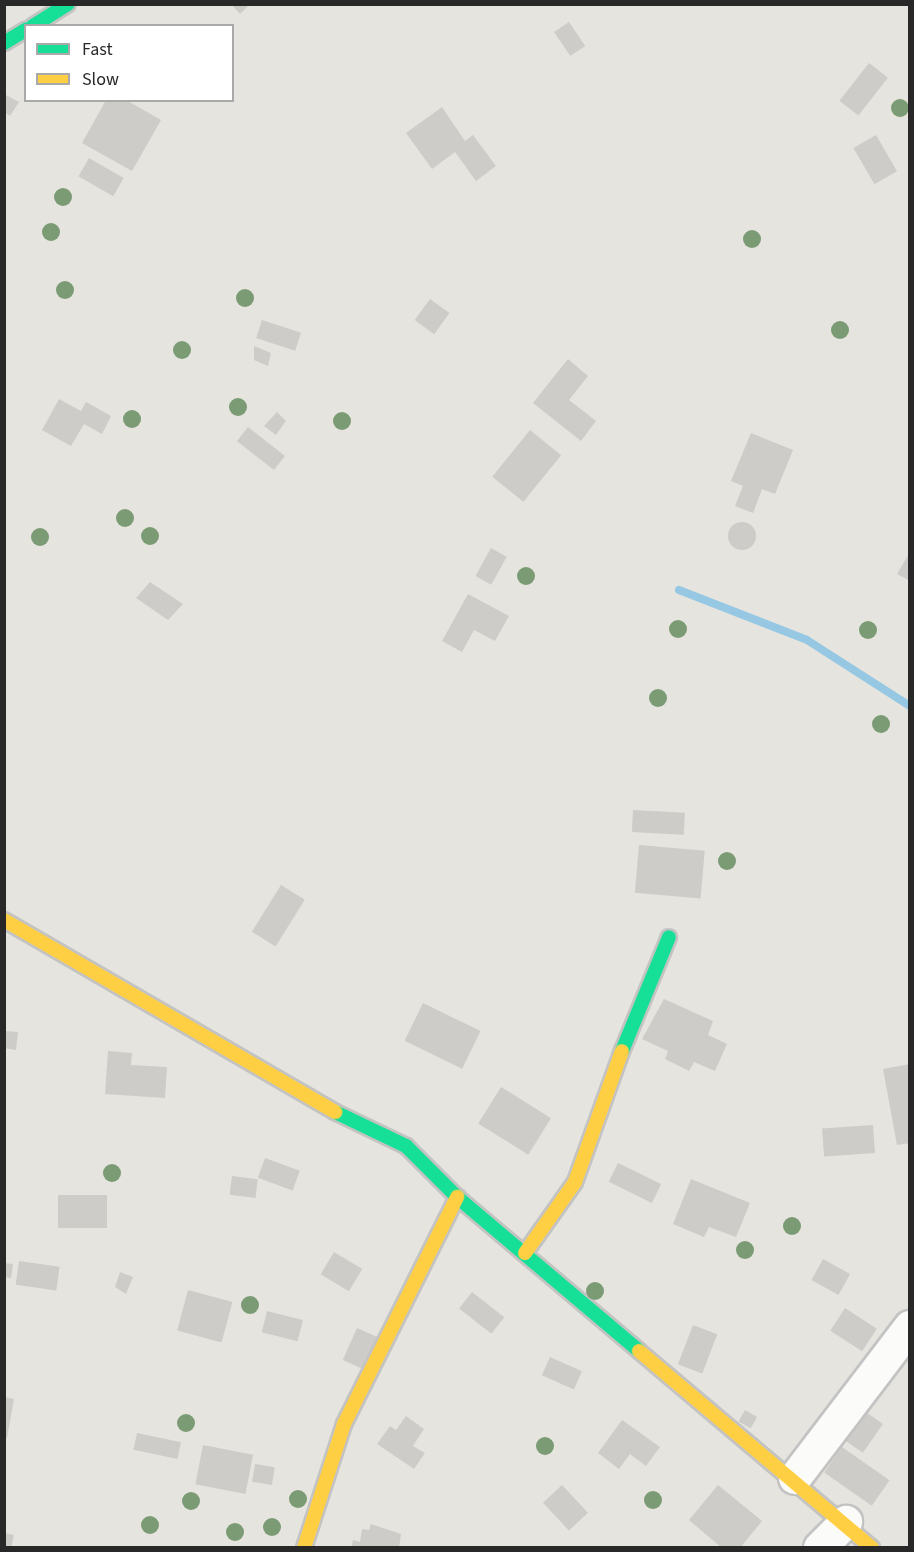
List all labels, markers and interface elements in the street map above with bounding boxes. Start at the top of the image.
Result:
legend [24,24,234,102]
text: Fast [82,37,113,62]
text: Slow [82,67,119,92]

